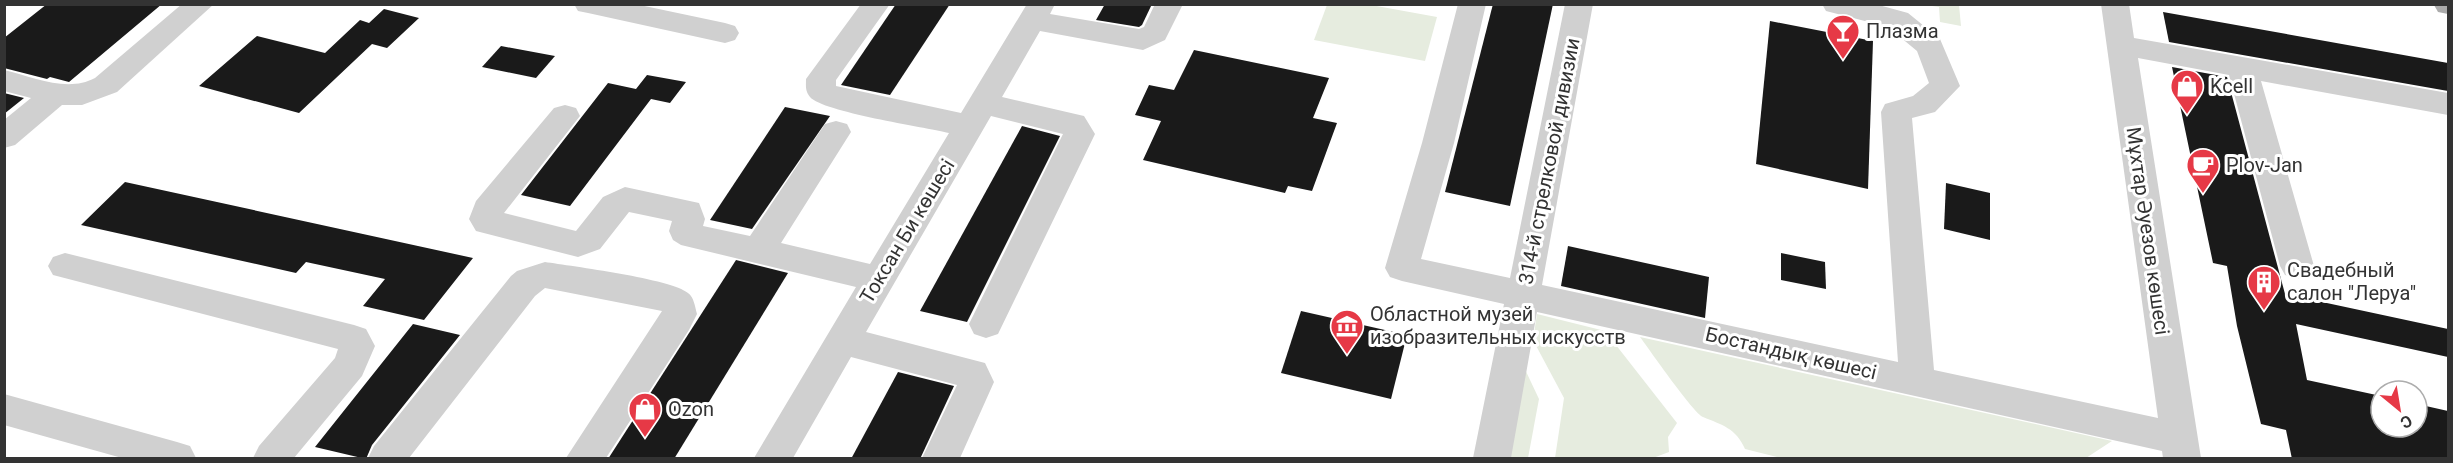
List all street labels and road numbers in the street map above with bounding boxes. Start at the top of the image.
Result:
street label: 314-й стрелковой дивизии [1513,36,1585,286]
street label: Мұхтар Әуезов көшесі [2122,125,2174,337]
street label: Токсан Би көшесі [854,154,960,308]
street label: Бостандық көшесі [1703,322,1879,384]

